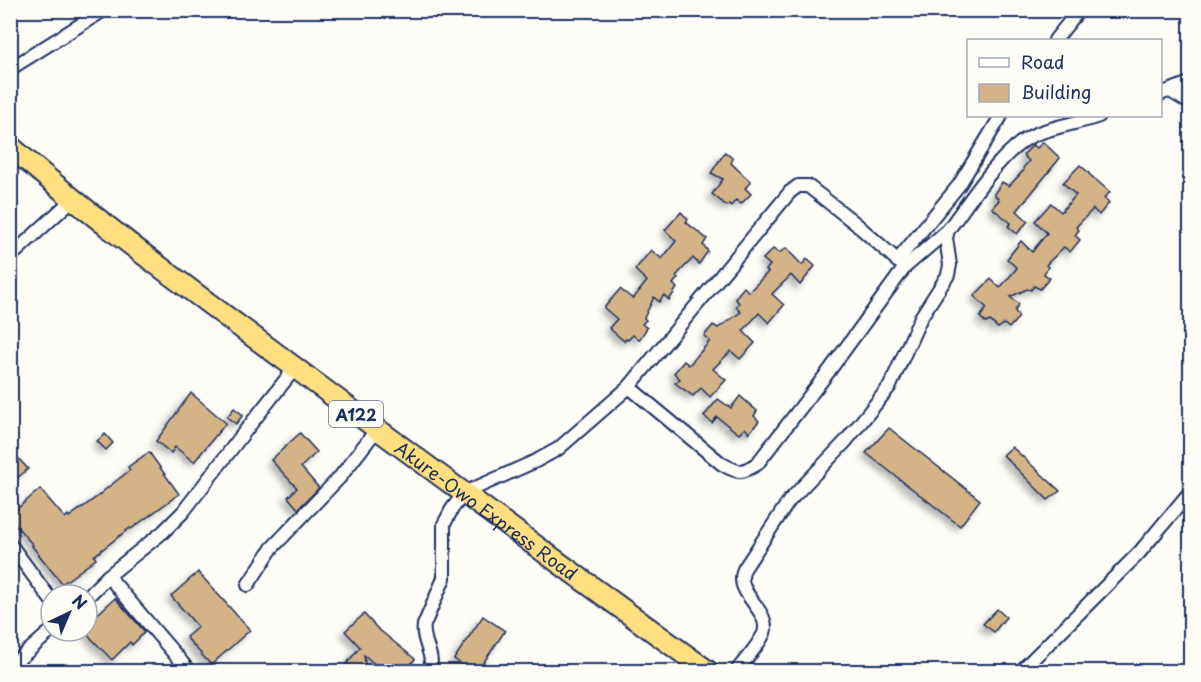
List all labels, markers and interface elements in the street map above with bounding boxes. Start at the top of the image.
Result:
legend [967,39,1162,117]
text: Road [1021,48,1065,75]
text: Building [1021,78,1091,105]
road number: A122 [329,401,383,427]
street label: Akure-Owo Express Road [390,434,584,586]
north arrow [39,583,99,643]
text: N [67,588,93,615]

